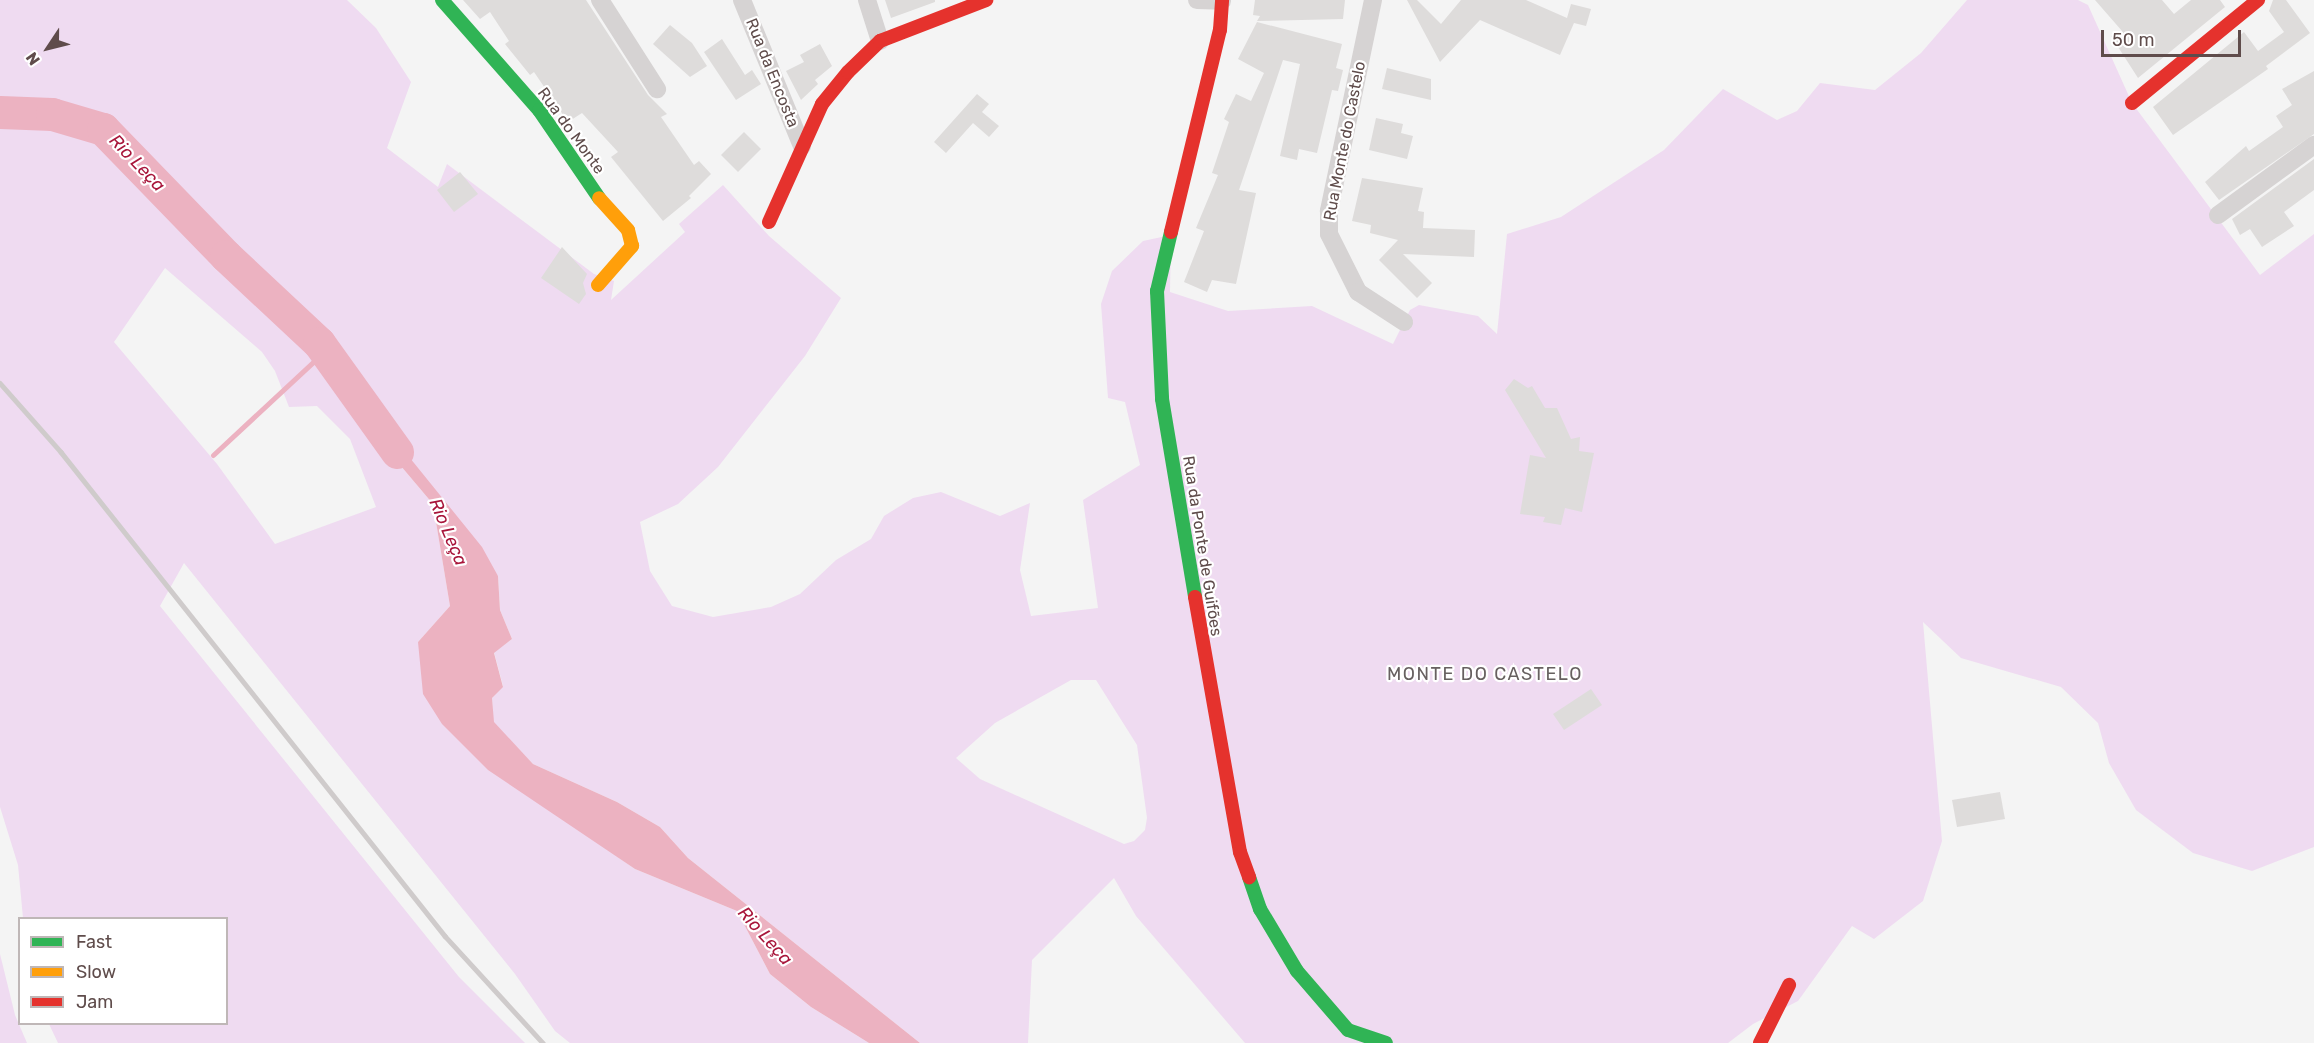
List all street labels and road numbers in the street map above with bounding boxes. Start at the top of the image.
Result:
street label: Rua da Encosta [741,16,803,130]
street label: Rua Monte do Castelo [1320,60,1370,222]
street label: Rua do Monte [533,84,609,178]
street label: Rua da Ponte de Guifões [1178,454,1226,638]

